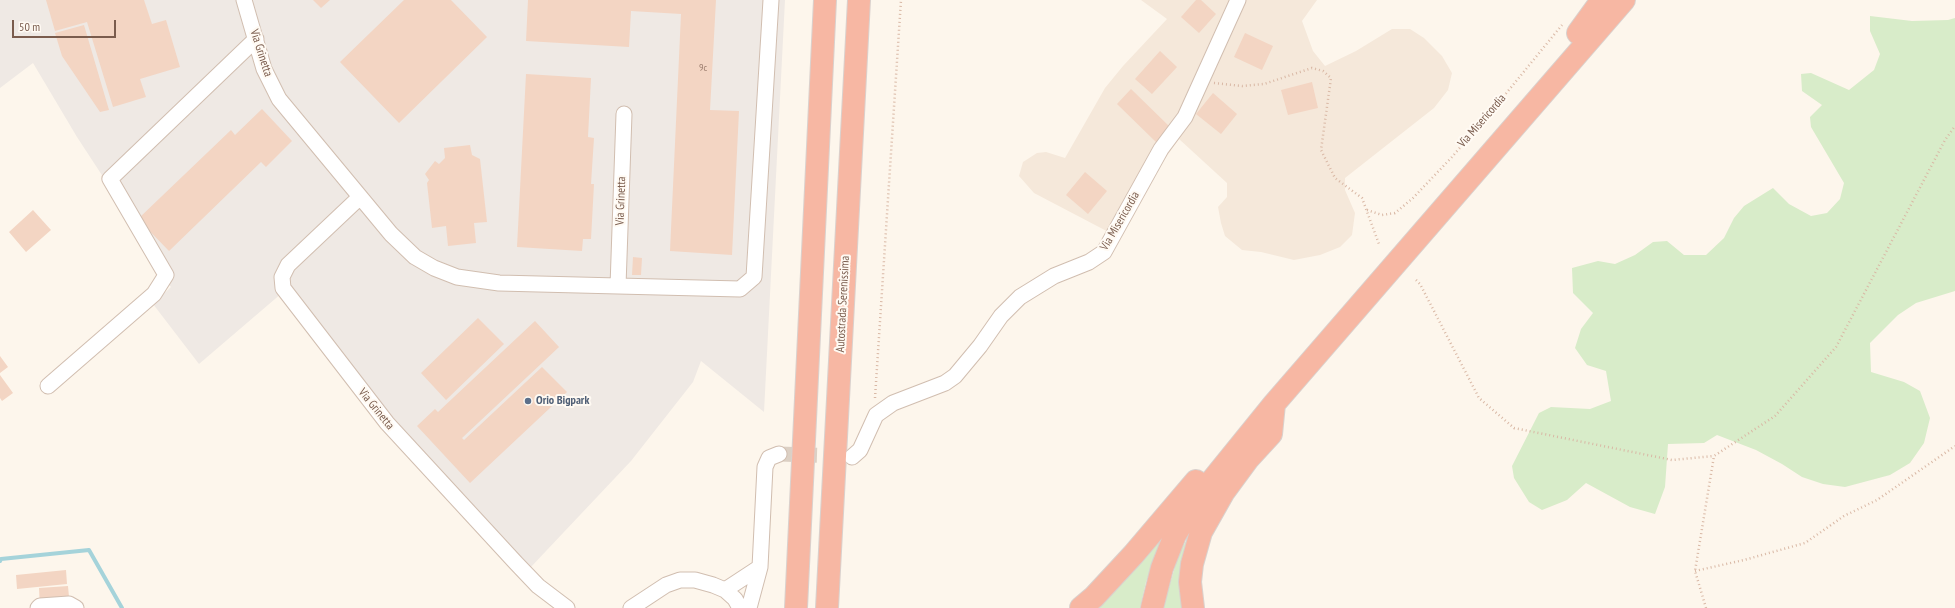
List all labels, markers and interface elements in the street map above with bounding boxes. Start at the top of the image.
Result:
scale bar [14,12,118,38]
text: 50 m [19,19,40,34]
street label: Via Grinetta [247,28,275,78]
house number: 9c [699,62,707,74]
street label: Via Misericordia [1455,91,1509,151]
street label: Via Grinetta [613,176,629,226]
street label: Via Misericordia [1097,189,1143,253]
street label: Autostrada Serenissima [833,255,853,353]
street label: Via Grinetta [355,385,397,433]
place label: Orio Bigpark [536,394,589,408]
marker: Orio Bigpark [523,396,533,406]

